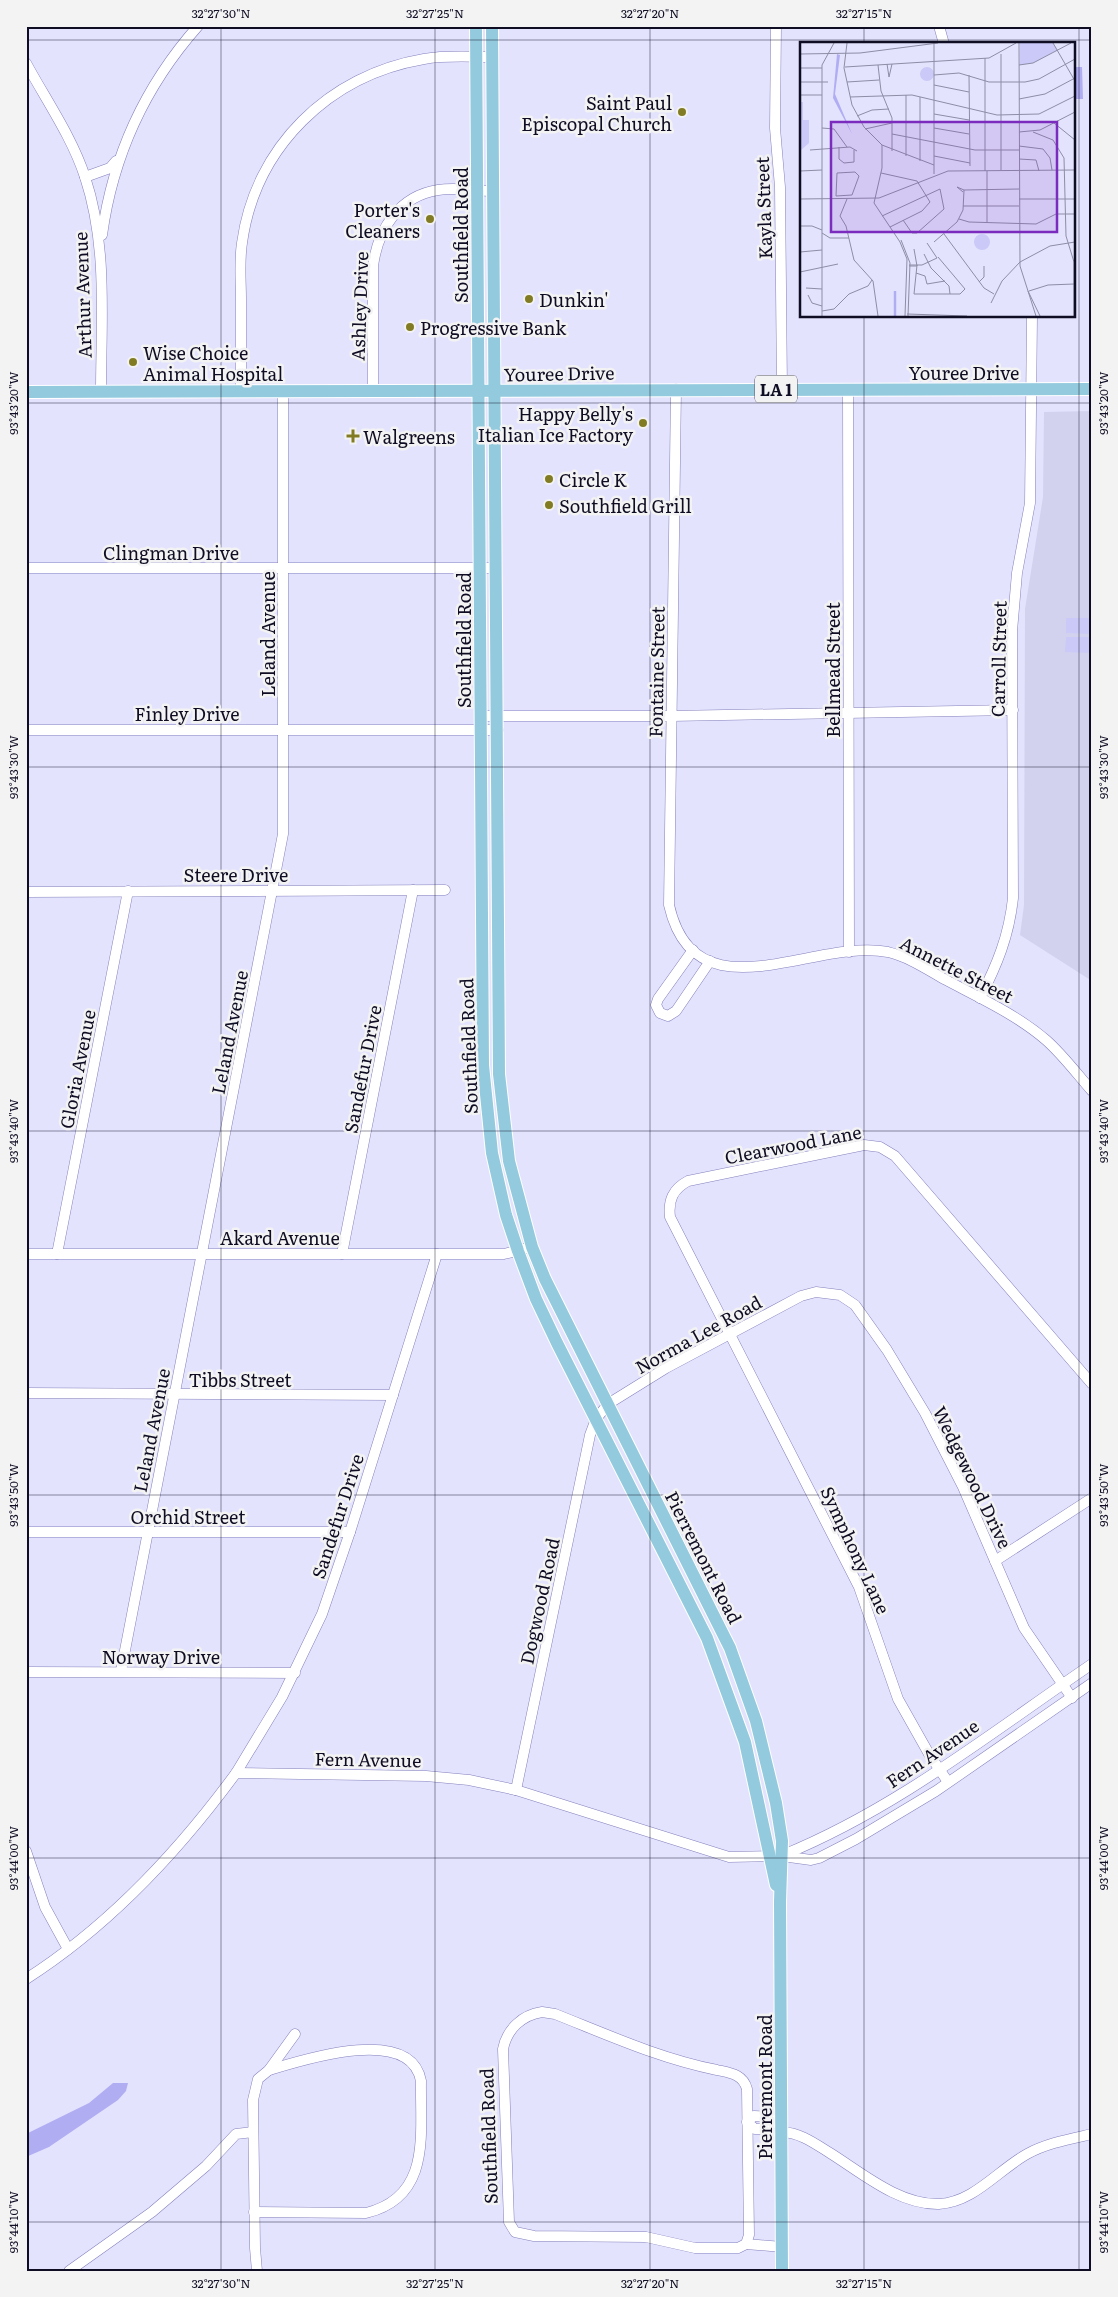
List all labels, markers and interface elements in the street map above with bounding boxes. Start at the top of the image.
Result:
text: 32°27'30"N [191,4,251,22]
text: 32°27'25"N [406,4,464,22]
text: 32°27'20"N [621,4,679,22]
text: 32°27'15"N [836,4,892,22]
inset map [800,42,1076,318]
place label: Saint Paul Episcopal Church [521,89,672,137]
marker: Saint Paul Episcopal Church [676,106,688,118]
street label: Kayla Street [748,155,778,260]
street label: Southfield Road [447,167,474,303]
place label: Porter's Cleaners [345,196,420,244]
marker: Porter's Cleaners [424,213,436,225]
street label: Arthur Avenue [66,231,98,359]
street label: Ashley Drive [344,251,374,361]
place label: Dunkin' [539,286,608,313]
marker: Dunkin' [523,293,535,305]
place label: Progressive Bank [420,314,567,341]
marker: Progressive Bank [404,321,416,333]
place label: Wise Choice Animal Hospital [143,339,283,387]
marker: Wise Choice Animal Hospital [127,356,139,368]
street label: Youree Drive [503,359,615,387]
street label: Youree Drive [909,359,1019,386]
text: 93°43'20"W [4,371,22,435]
text: 93°43'20"W [1094,371,1112,435]
road number: LA 1 [755,376,797,402]
place label: Happy Belly's Italian Ice Factory [478,400,634,448]
marker: Happy Belly's Italian Ice Factory [637,417,649,429]
place label: Walgreens [363,423,455,450]
marker: Walgreens [347,430,359,442]
place label: Circle K [559,466,628,493]
marker: Circle K [543,473,555,485]
place label: Southfield Grill [559,492,691,519]
marker: Southfield Grill [543,499,555,511]
street label: Clingman Drive [103,539,239,566]
street label: Leland Avenue [254,571,281,697]
street label: Southfield Road [450,572,477,708]
street label: Carroll Street [983,600,1013,717]
street label: Bellmead Street [819,602,846,738]
street label: Fontaine Street [641,605,671,738]
street label: Finley Drive [134,700,240,727]
text: 93°43'30"W [4,735,22,799]
text: 93°43'30"W [1094,735,1112,799]
street label: Steere Drive [184,861,288,888]
street label: Annette Street [895,929,1019,1010]
street label: Leland Avenue [204,968,254,1096]
street label: Southfield Road [452,978,484,1114]
street label: Sandefur Drive [336,1003,388,1135]
street label: Gloria Avenue [52,1007,102,1131]
text: 93°43'40"W [4,1099,22,1163]
text: 93°43'40"W [1094,1099,1112,1163]
street label: Clearwood Lane [722,1118,864,1170]
street label: Akard Avenue [220,1224,340,1251]
street label: Norma Lee Road [630,1288,766,1380]
street label: Leland Avenue [126,1366,176,1494]
street label: Tibbs Street [188,1366,292,1393]
street label: Wedgewood Drive [927,1401,1019,1553]
street label: Sandefur Drive [304,1450,370,1582]
text: 93°43'50"W [4,1463,22,1527]
text: 93°43'50"W [1094,1463,1112,1527]
street label: Symphony Lane [815,1482,897,1618]
street label: Pierremont Road [659,1486,749,1628]
street label: Orchid Street [131,1503,246,1530]
street label: Dogwood Road [512,1535,566,1667]
street label: Norway Drive [102,1643,220,1670]
street label: Fern Avenue [880,1712,984,1794]
street label: Fern Avenue [314,1745,422,1773]
text: 93°44'00"W [4,1826,22,1890]
text: 93°44'00"W [1094,1826,1112,1890]
street label: Pierremont Road [751,2014,778,2160]
street label: Southfield Road [472,2068,504,2204]
text: 93°44'10"W [4,2191,22,2253]
text: 93°44'10"W [1094,2191,1112,2253]
text: 32°27'30"N [191,2274,251,2292]
text: 32°27'25"N [406,2274,464,2292]
text: 32°27'20"N [621,2274,679,2292]
text: 32°27'15"N [836,2274,892,2292]

